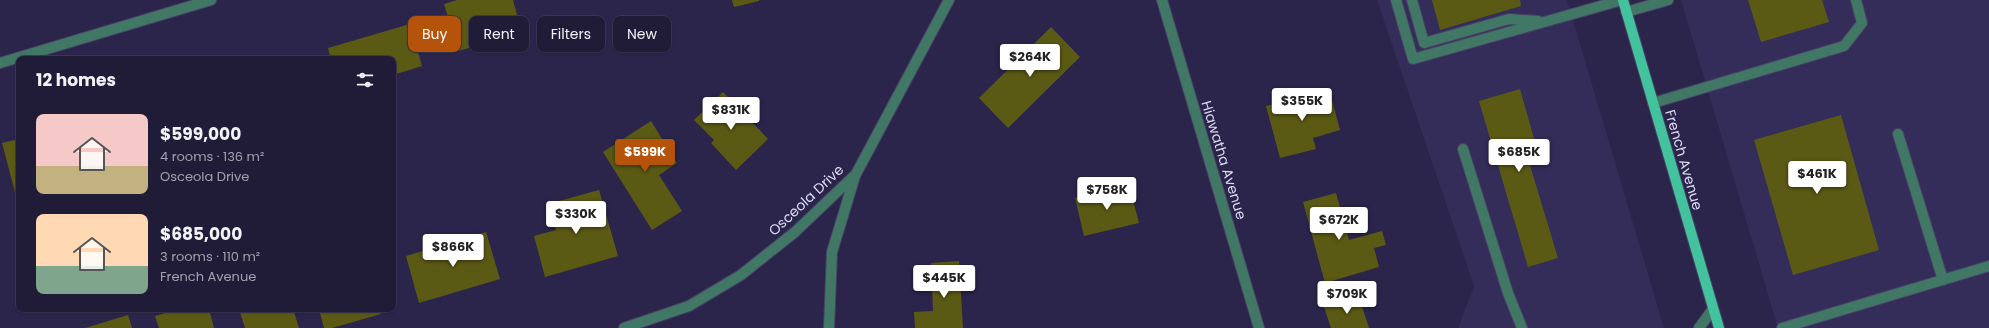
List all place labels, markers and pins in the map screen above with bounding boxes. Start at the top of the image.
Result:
pin: $264K [1002,44,1058,78]
pin: $355K [1274,88,1330,122]
pin: $831K [703,97,759,131]
pin: $599K [617,139,673,173]
pin: $685K [1491,139,1547,173]
pin: $461K [1789,161,1845,195]
pin: $758K [1079,177,1135,211]
pin: $330K [548,201,604,235]
pin: $672K [1311,207,1367,241]
pin: $866K [425,234,481,268]
pin: $445K [916,265,972,299]
pin: $709K [1319,281,1375,315]

